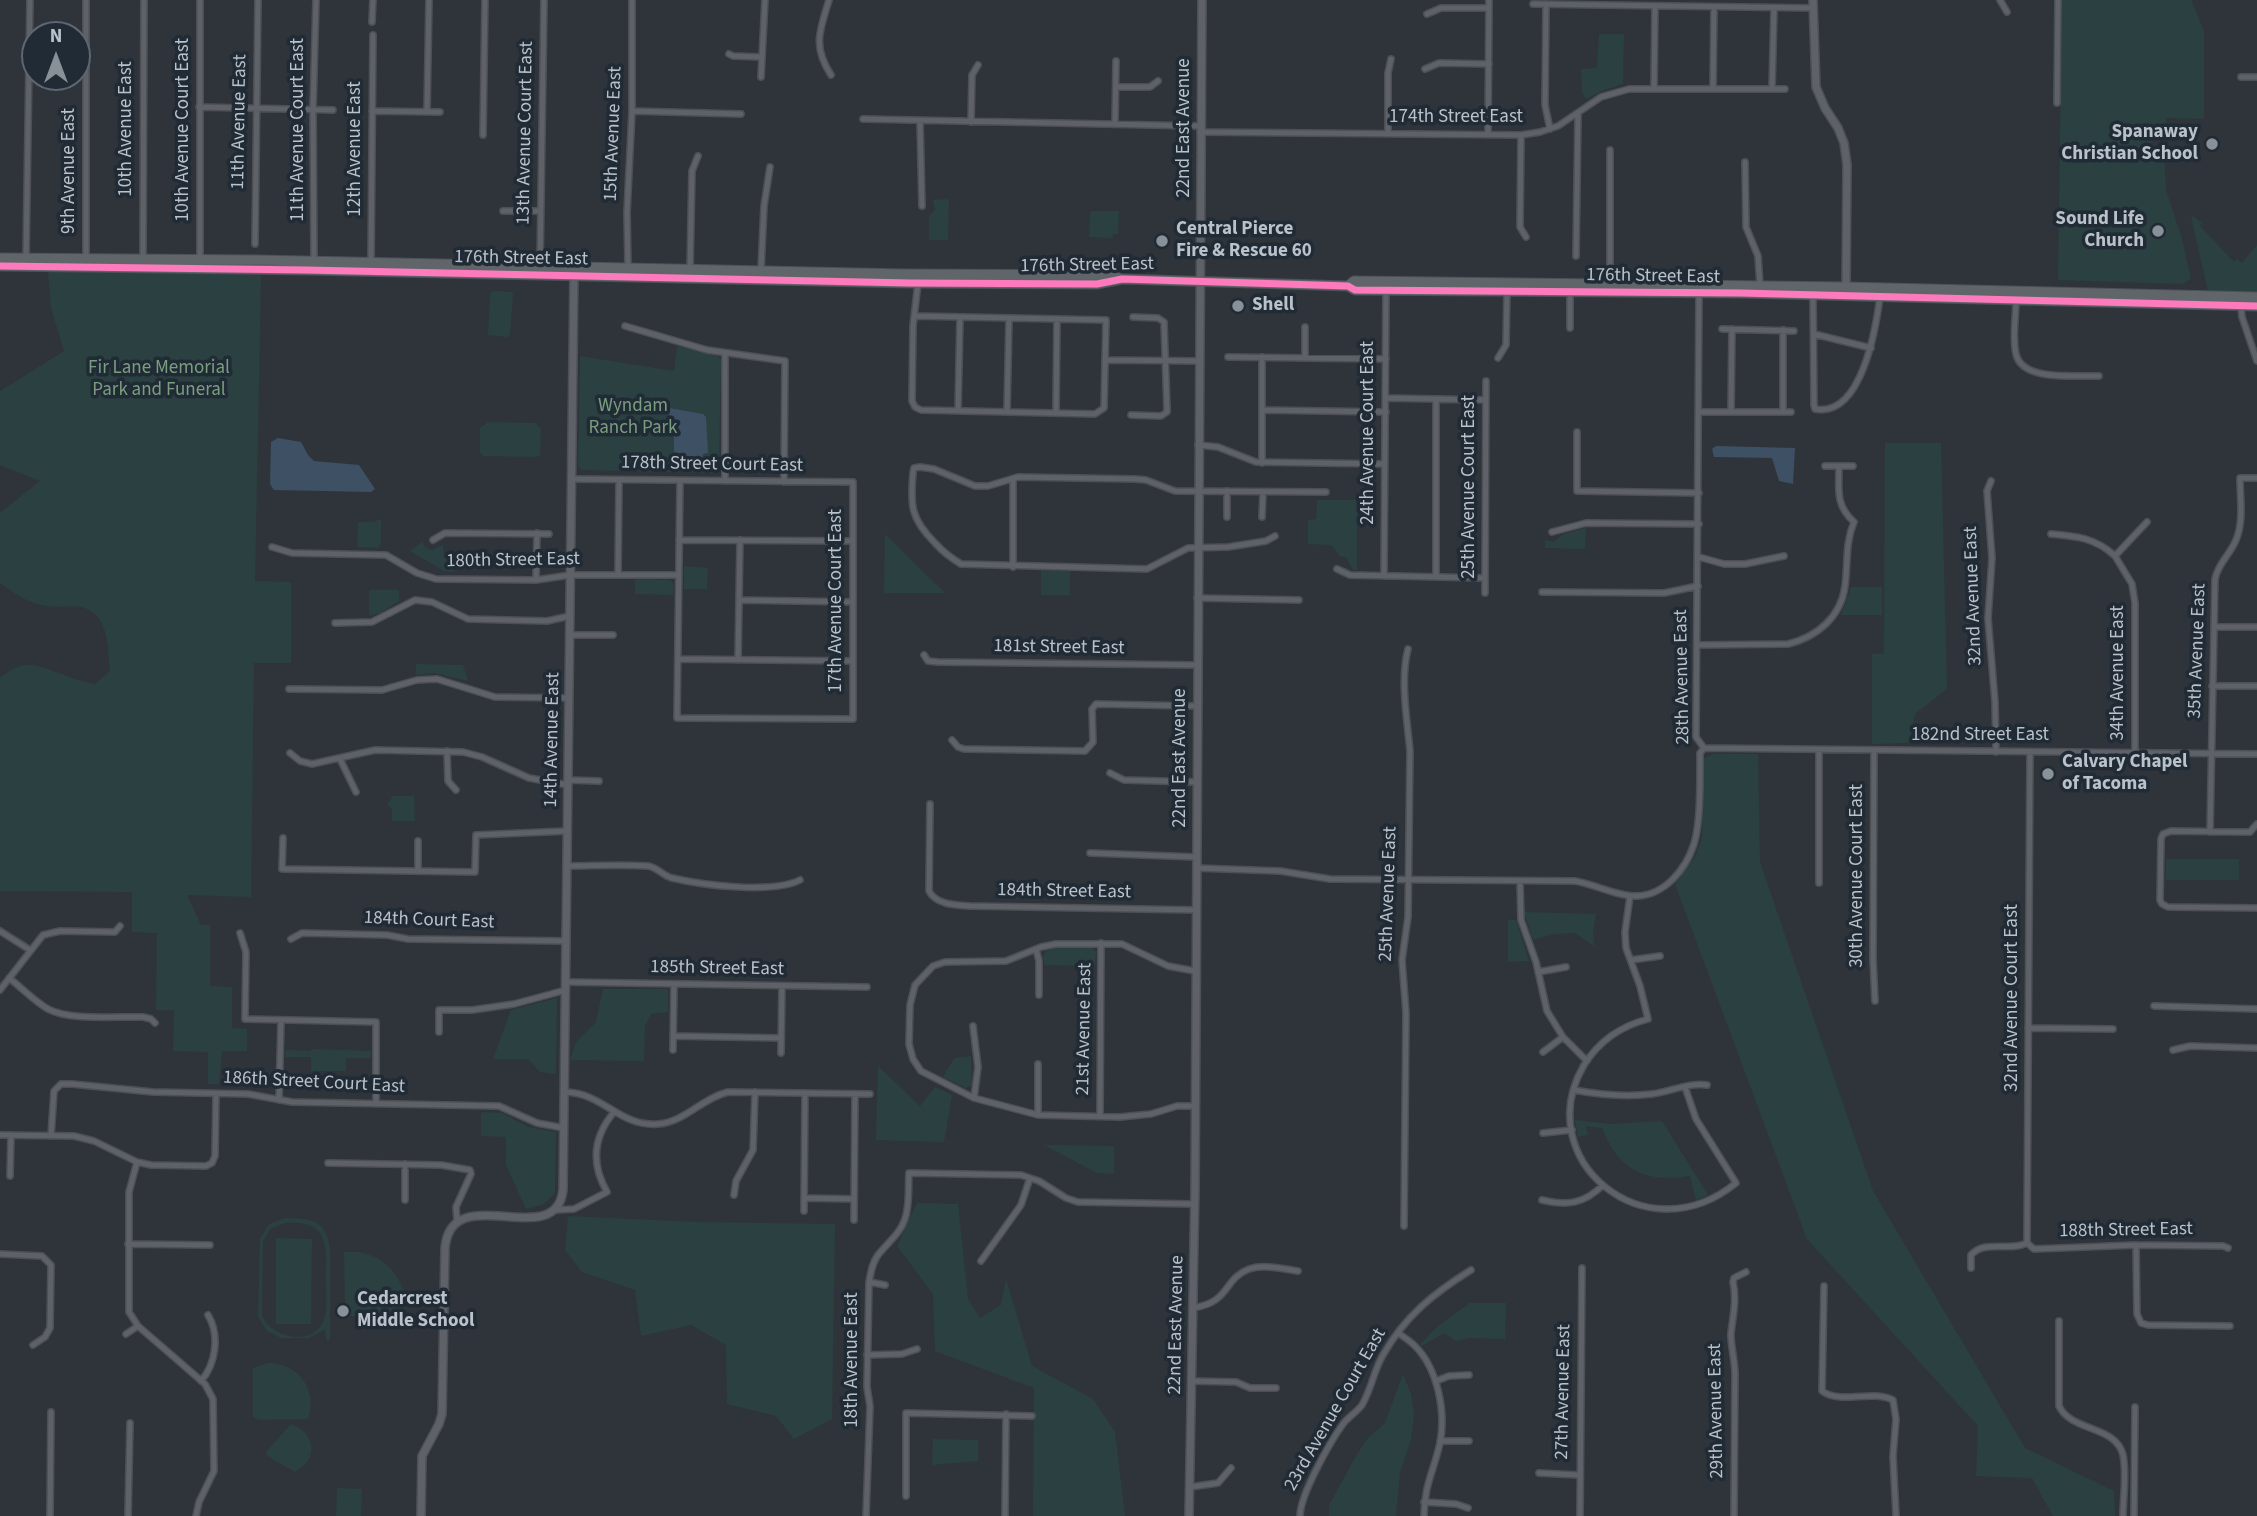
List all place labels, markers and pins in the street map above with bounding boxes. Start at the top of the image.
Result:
place label: Spanaway Christian School [2061,122,2198,166]
marker: Spanaway Christian School [2204,136,2220,152]
place label: Sound Life Church [2055,209,2144,253]
place label: Central Pierce Fire & Rescue 60 [1176,219,1312,263]
marker: Sound Life Church [2150,223,2166,239]
marker: Central Pierce Fire & Rescue 60 [1154,233,1170,249]
place label: Shell [1252,295,1294,317]
marker: Shell [1230,298,1246,314]
place label: Calvary Chapel of Tacoma [2062,752,2188,796]
marker: Calvary Chapel of Tacoma [2040,766,2056,782]
place label: Cedarcrest Middle School [357,1289,474,1333]
marker: Cedarcrest Middle School [335,1303,351,1319]

